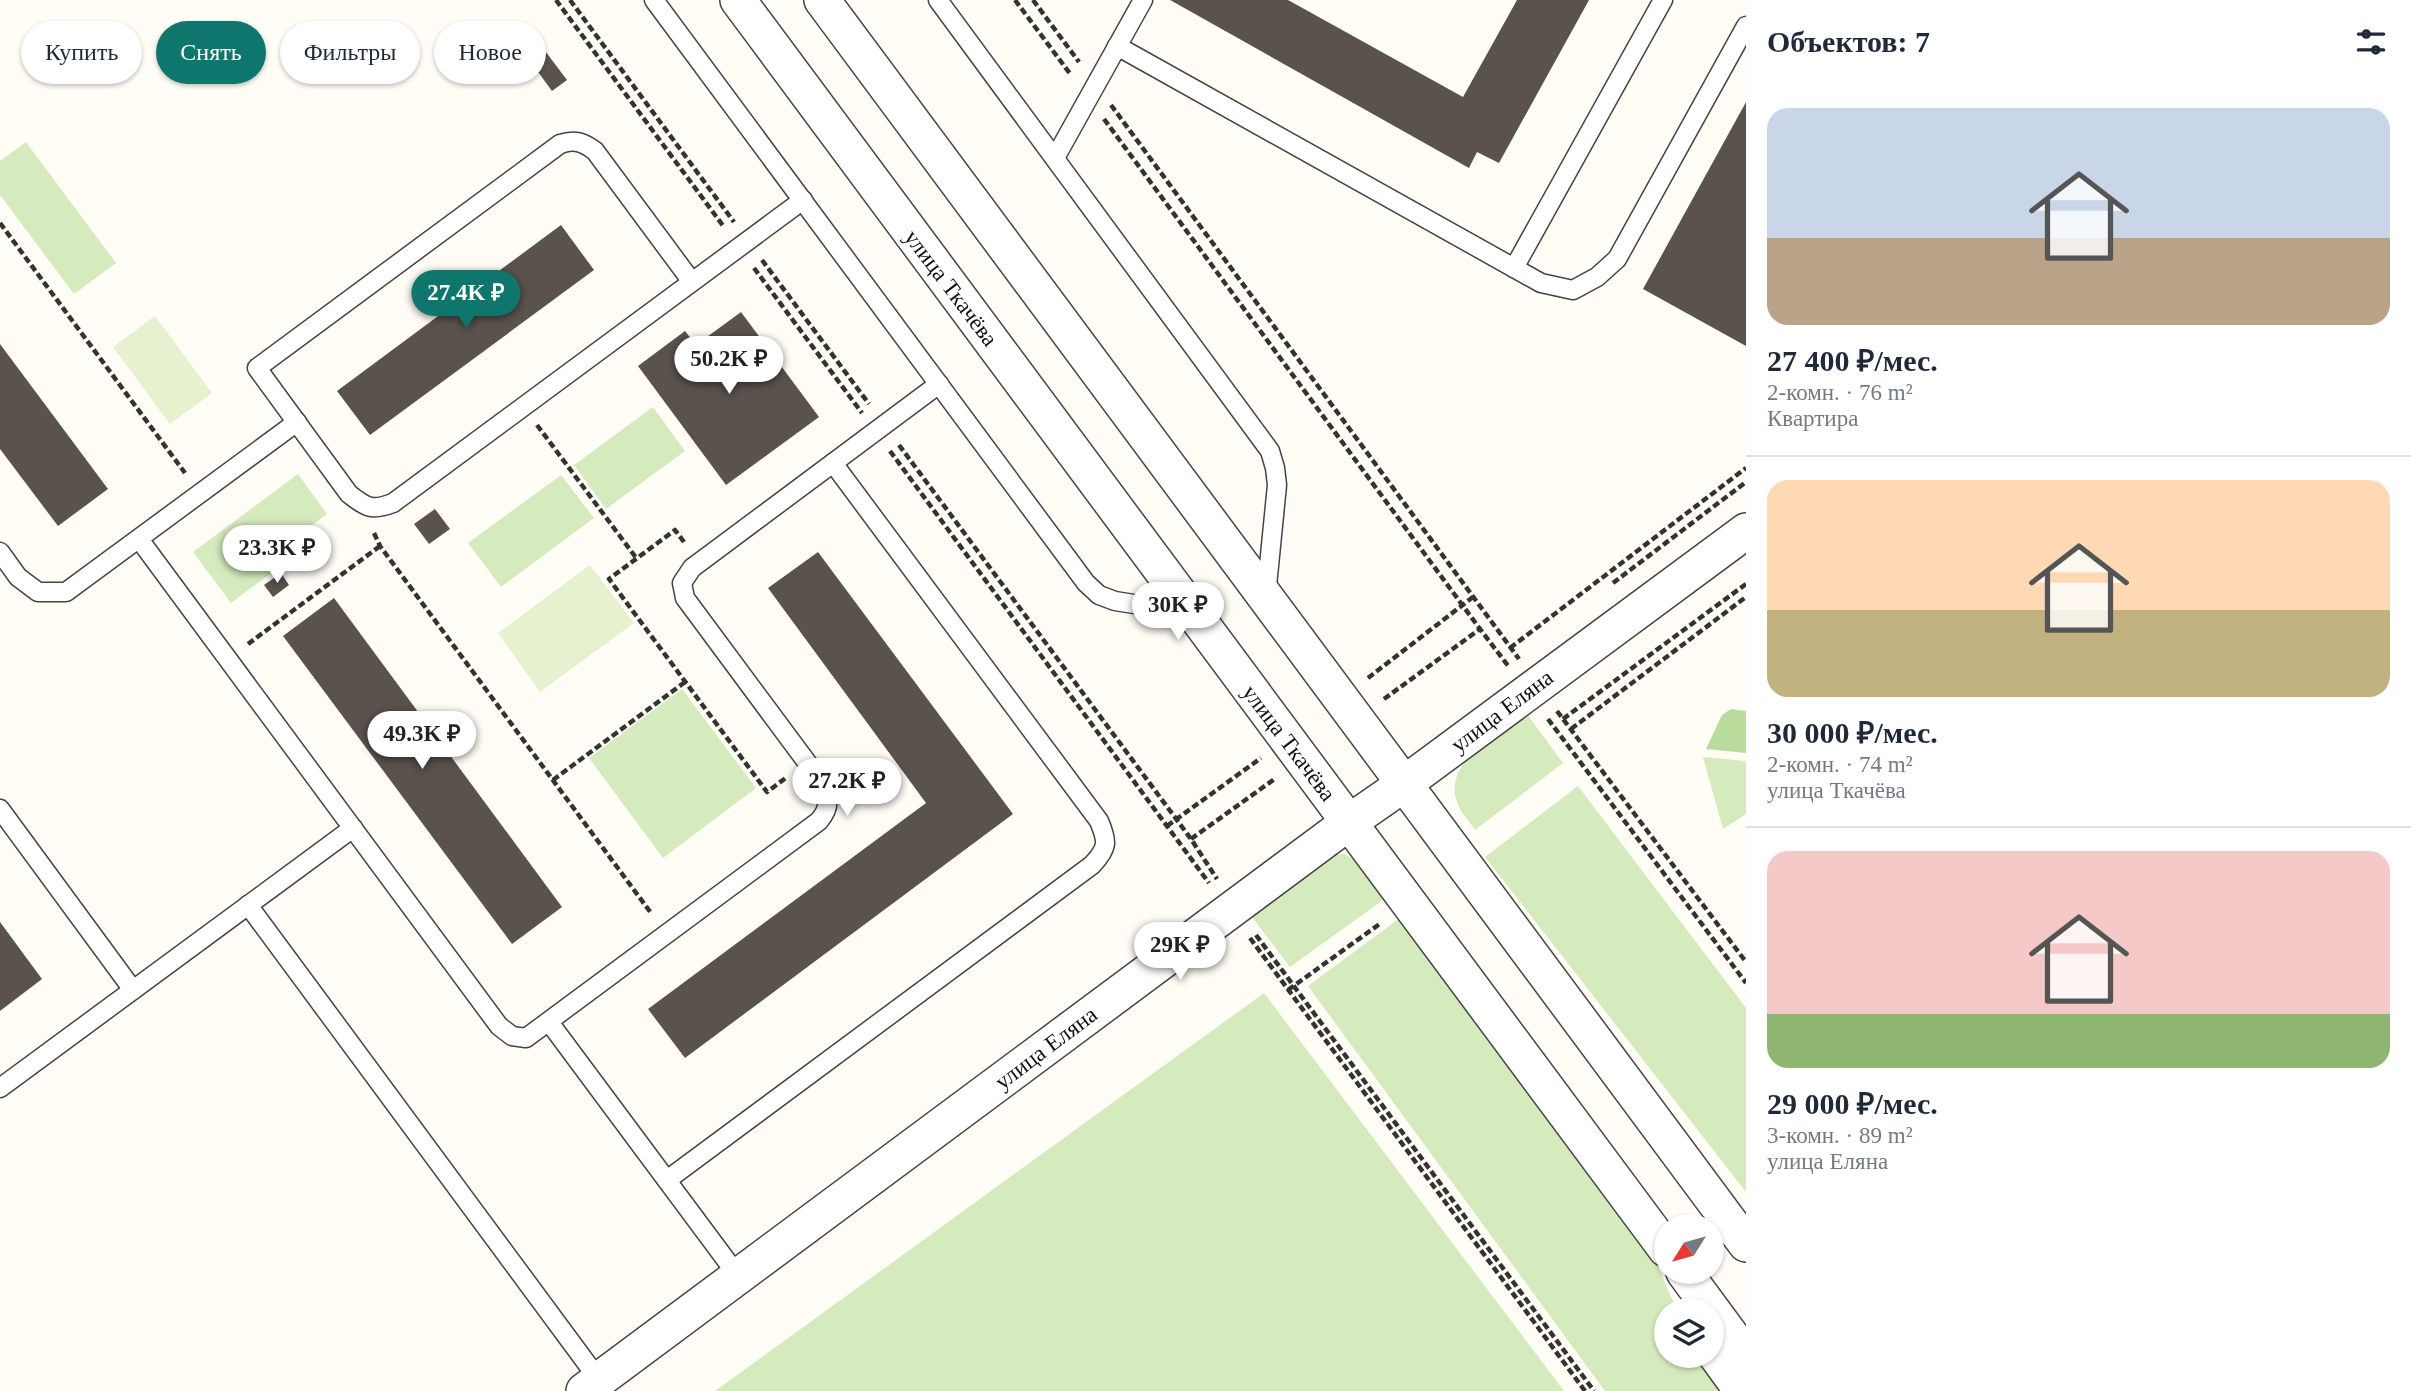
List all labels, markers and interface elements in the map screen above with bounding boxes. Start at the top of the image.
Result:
chip: Купить [21,21,142,84]
chip: Снять [156,21,266,84]
chip: Фильтры [280,21,420,84]
chip: Новое [434,21,546,84]
icon: filters [2352,23,2390,61]
text: Объектов: 7 [1767,25,1930,58]
icon: home [2016,153,2142,279]
street label: улица Ткачёва [899,225,1003,351]
pin: 27.4K ₽ [401,270,531,330]
text: 27.4K ₽ [427,280,505,305]
pin: 50.2K ₽ [664,336,794,396]
text: 27 400 ₽/мес. [1767,344,1938,377]
text: 50.2K ₽ [690,346,768,371]
text: 2-комн. · 76 m² [1767,380,1913,405]
text: Квартира [1767,406,1858,431]
icon: home [2016,525,2142,651]
pin: 23.3K ₽ [212,526,342,585]
text: 23.3K ₽ [238,535,316,560]
pin: 30K ₽ [1129,582,1227,642]
text: 30K ₽ [1148,592,1208,617]
street label: улица Еляна [1446,665,1558,757]
street label: улица Ткачёва [1237,680,1341,806]
pin: 49.3K ₽ [357,712,487,771]
text: 30 000 ₽/мес. [1767,716,1938,749]
text: 49.3K ₽ [383,721,461,746]
text: 2-комн. · 74 m² [1767,752,1913,777]
pin: 27.2K ₽ [782,758,912,818]
text: 27.2K ₽ [808,768,886,793]
text: улица Ткачёва [1767,778,1906,803]
icon: home [2016,896,2142,1022]
pin: 29K ₽ [1131,922,1229,982]
text: 29K ₽ [1150,932,1210,957]
street label: улица Еляна [990,1002,1102,1094]
text: 29 000 ₽/мес. [1767,1087,1938,1120]
text: 3-комн. · 89 m² [1767,1123,1913,1148]
text: улица Еляна [1767,1149,1888,1174]
north arrow [1654,1214,1724,1284]
map controls [1654,1214,1724,1368]
button: layers [1654,1298,1724,1368]

